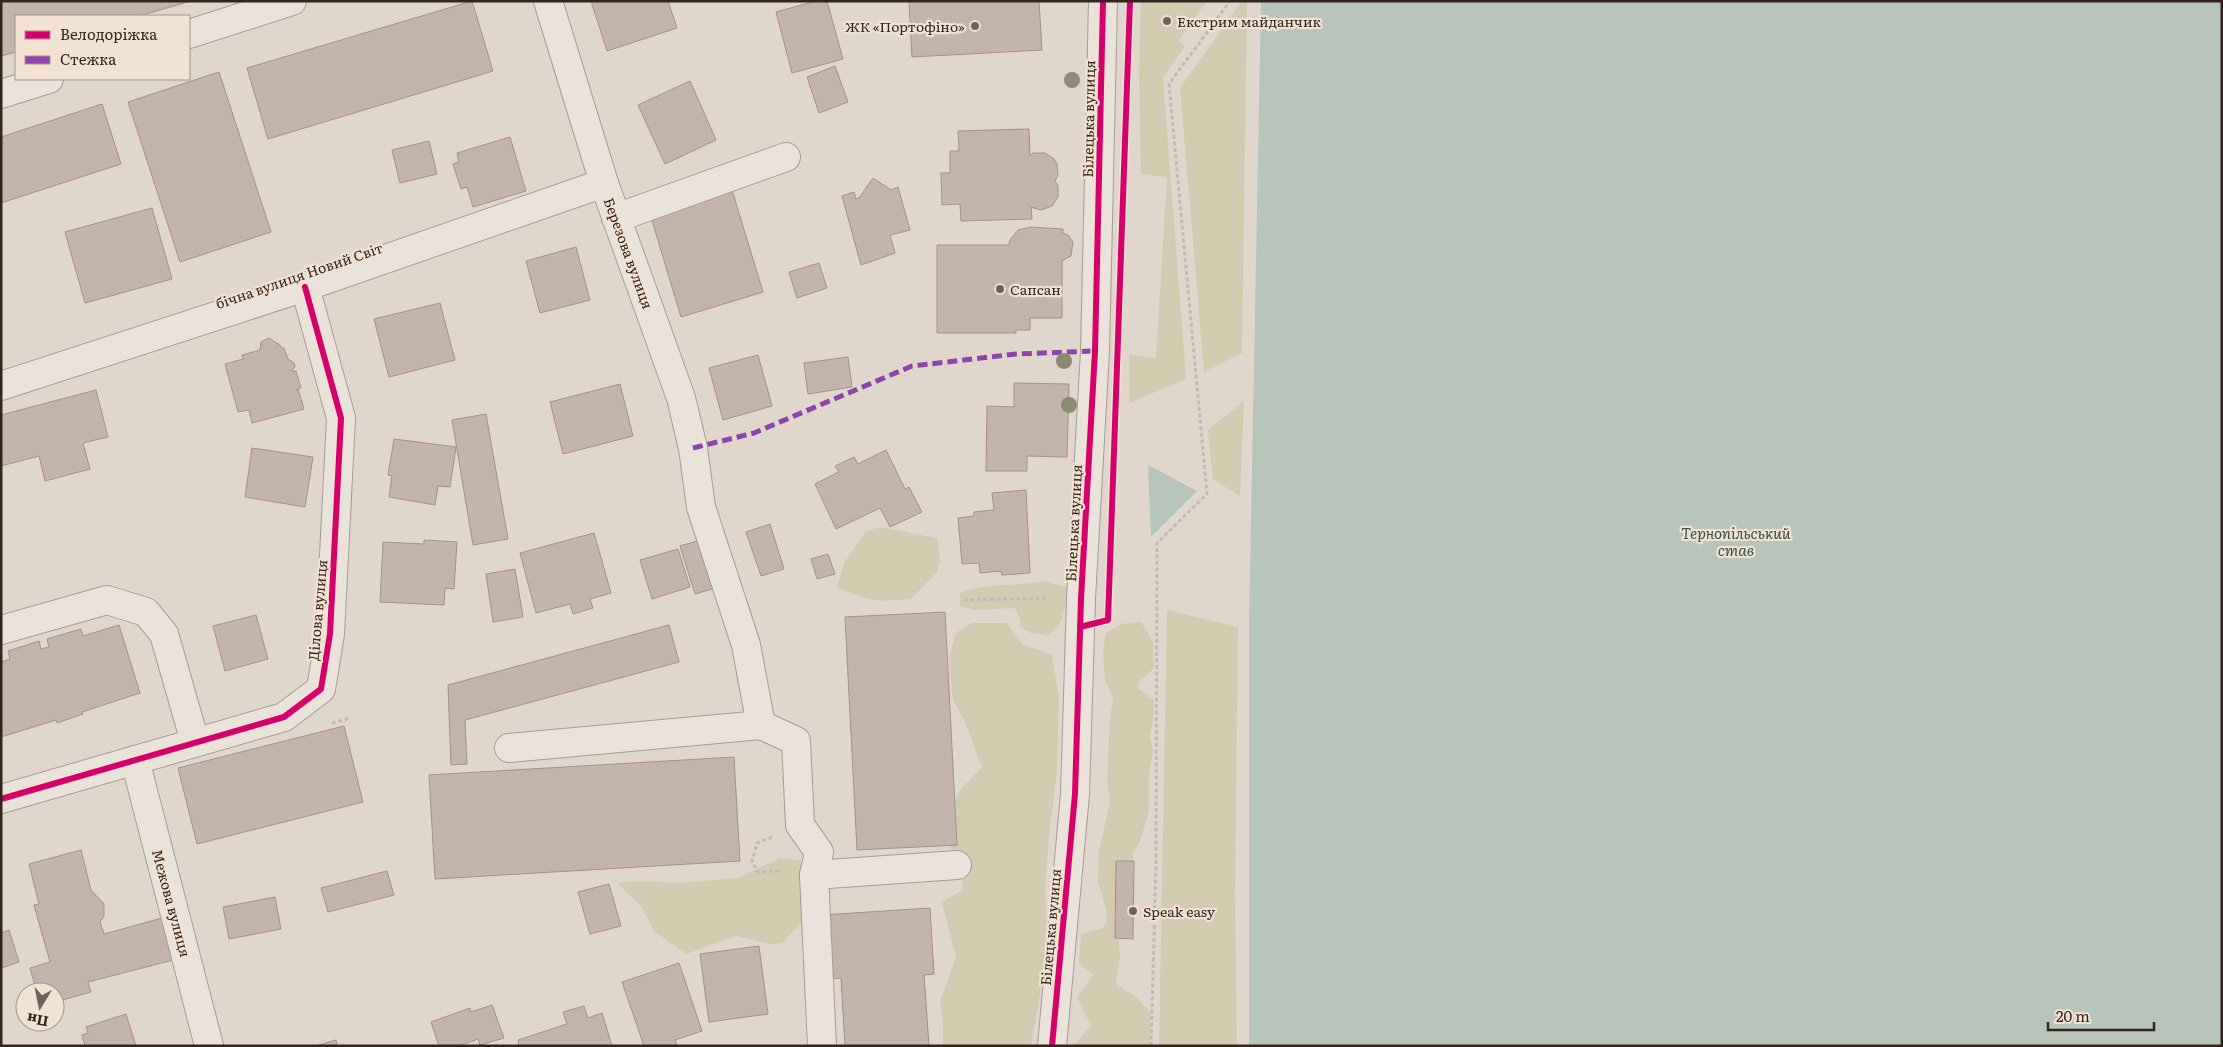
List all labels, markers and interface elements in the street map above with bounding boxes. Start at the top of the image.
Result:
place label: Екстрим майданчик [1177,11,1321,31]
legend [15,15,190,80]
marker: Екстрим майданчик [1161,15,1173,27]
place label: ЖК «Портофіно» [845,16,965,36]
marker: ЖК «Портофіно» [969,20,981,32]
text: Велодоріжка [60,22,158,45]
text: Стежка [60,47,117,70]
street label: Білецька вулиця [1077,60,1099,178]
street label: Березова вулиця [600,194,658,312]
street label: бічна вулиця Новий Світ [213,237,385,313]
place label: Сапсан [1010,279,1061,299]
marker: Сапсан [994,283,1006,295]
street label: Білецька вулиця [1060,464,1086,582]
water label: Тернопільський став [1681,521,1791,561]
street label: Ділова вулиця [303,559,331,661]
street label: Межова вулиця [148,847,196,959]
street label: Білецька вулиця [1035,868,1065,986]
place label: Speak easy [1143,901,1216,921]
marker: Speak easy [1127,905,1139,917]
north arrow [15,982,65,1032]
scale bar [2048,1000,2154,1032]
text: 20 m [2056,1004,2090,1027]
text: Пн [25,1009,50,1033]

